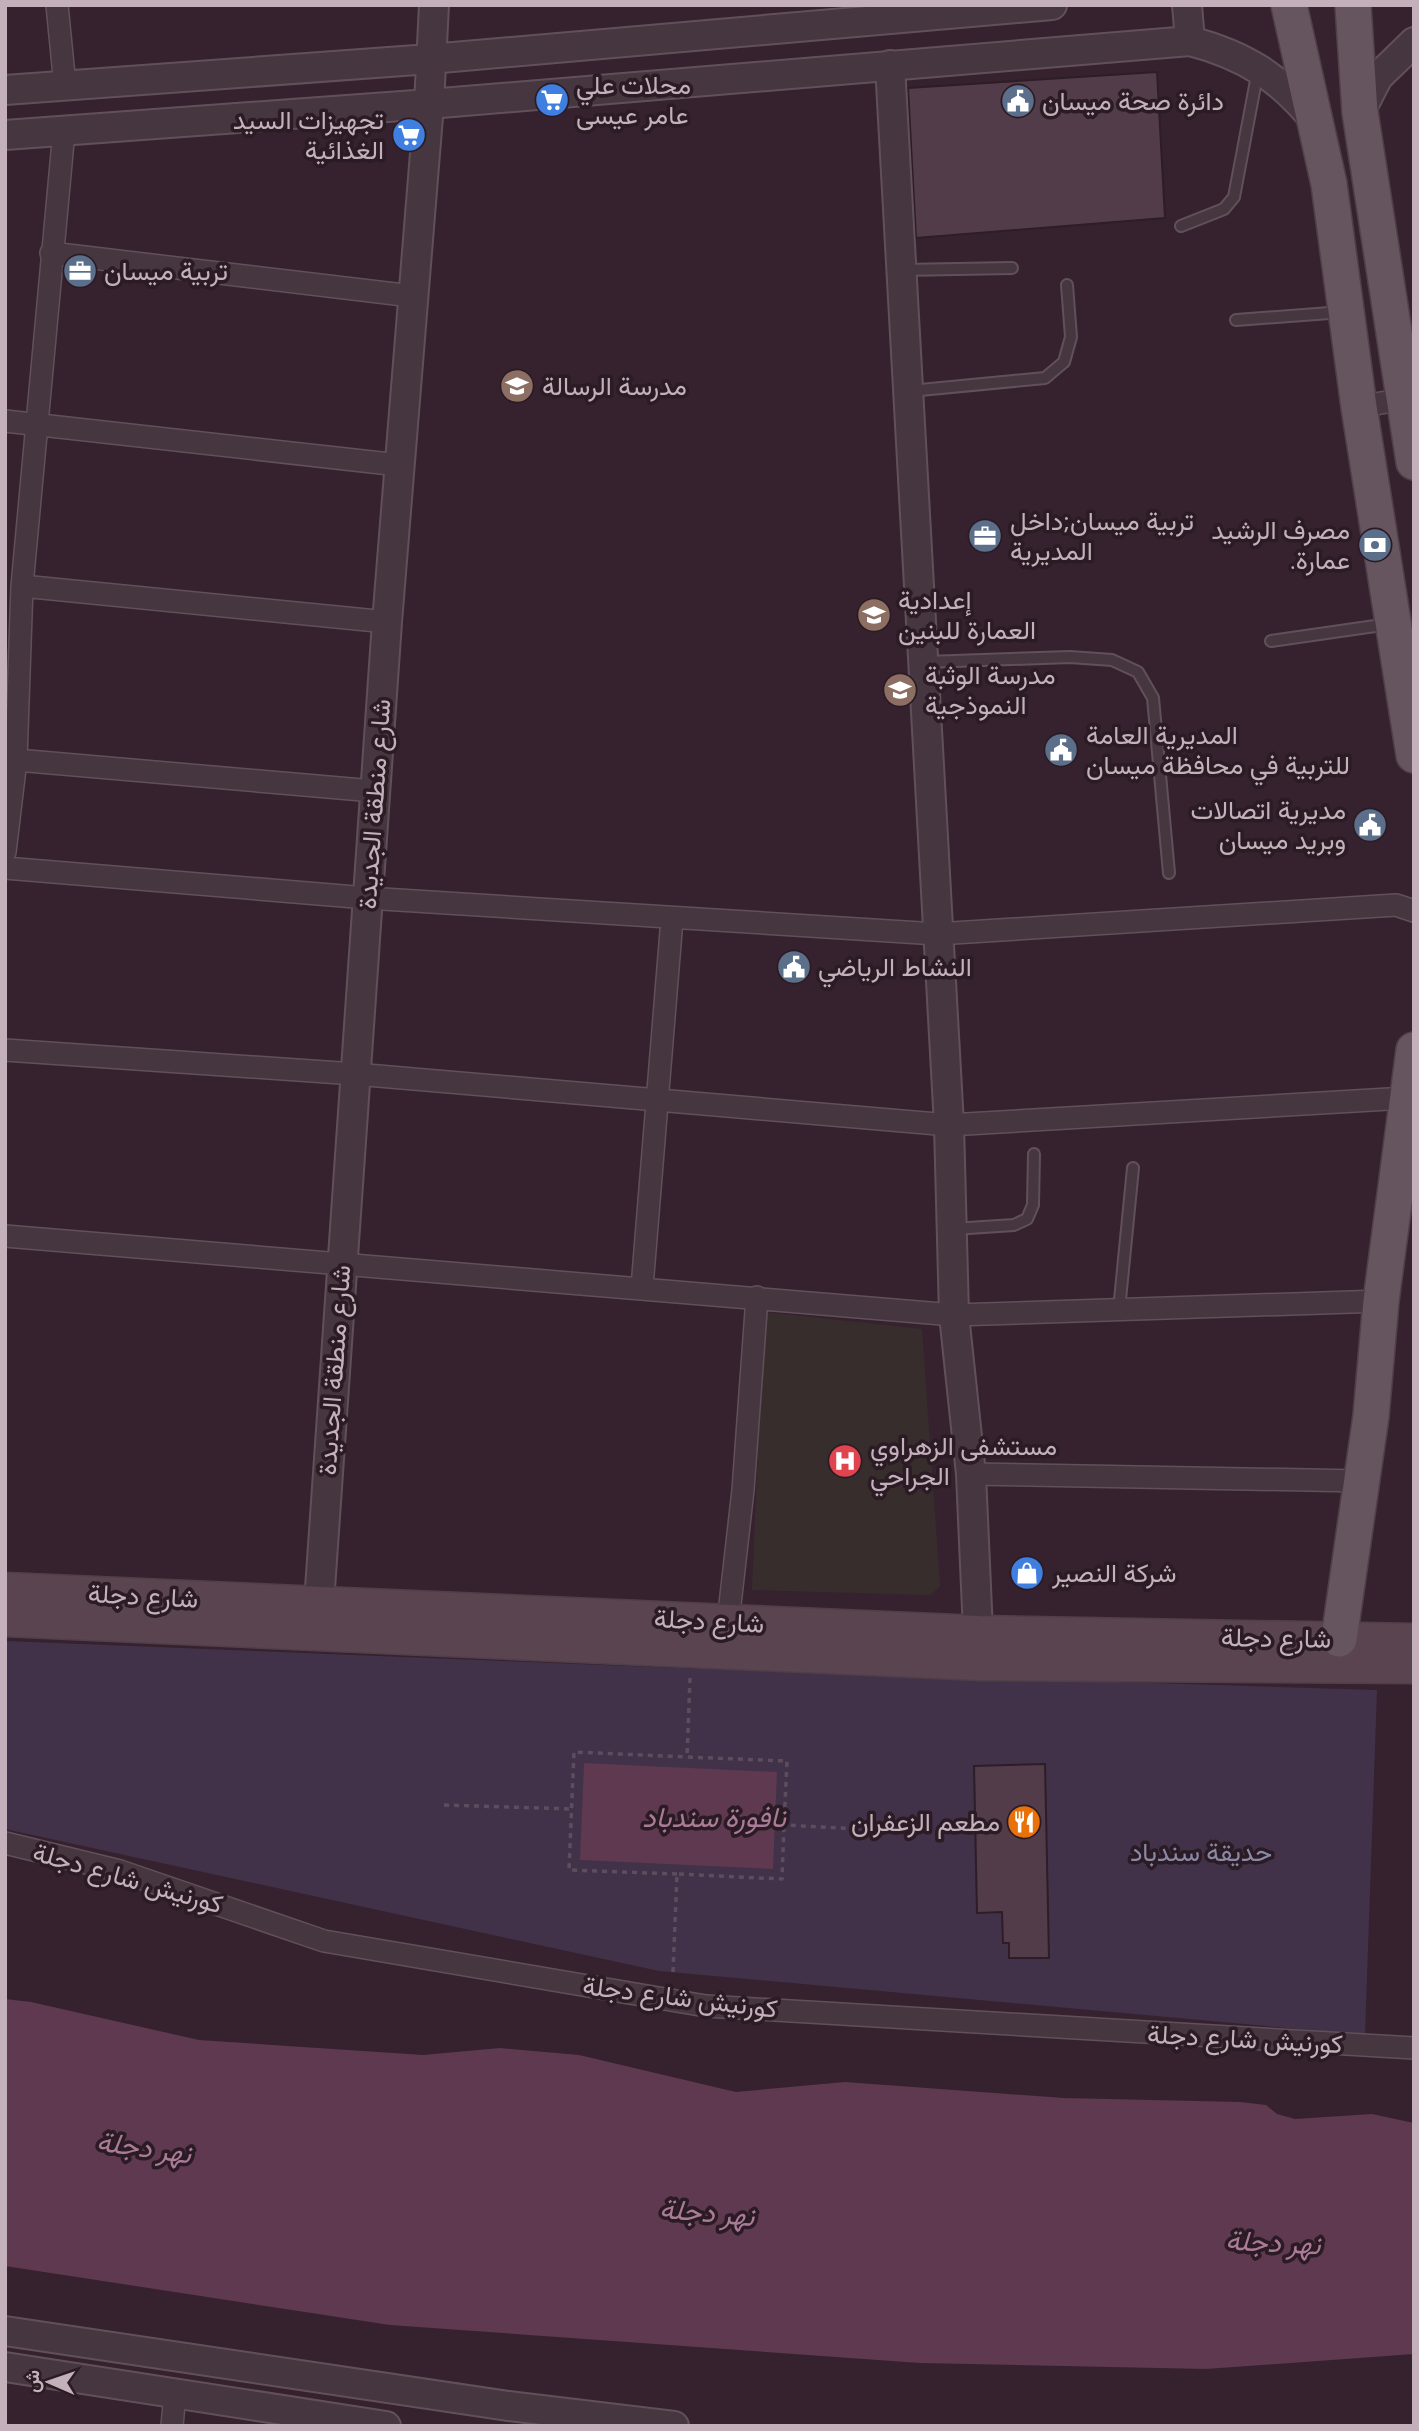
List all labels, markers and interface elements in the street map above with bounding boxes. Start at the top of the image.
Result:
place label: محلات علي عامر عيسى [576,69,691,131]
supermarket icon: محلات علي عامر عيسى [533,81,571,119]
public building icon: دائرة صحة ميسان [999,82,1037,120]
place label: دائرة صحة ميسان [1042,85,1224,117]
place label: تجهيزات السيد الغذائية [233,104,384,166]
supermarket icon: تجهيزات السيد الغذائية [390,116,428,154]
office icon: تربية ميسان [61,252,99,290]
place label: تربية ميسان [104,255,228,287]
school or university icon: مدرسة الرسالة [498,367,536,405]
place label: مدرسة الرسالة [542,370,687,402]
place label: تربية ميسان;داخل المديرية [1010,505,1194,567]
place label: مصرف الرشيد .عمارة [1211,514,1350,576]
office icon: تربية ميسان;داخل المديرية [966,517,1004,555]
bank icon: مصرف الرشيد .عمارة [1356,526,1394,564]
place label: إعدادية العمارة للبنين [898,584,1036,646]
school or university icon: إعدادية العمارة للبنين [855,596,893,634]
place label: مدرسة الوثبة النموذجية [925,659,1056,721]
school or university icon: مدرسة الوثبة النموذجية [881,671,919,709]
street label: شارع منطقة الجديدة [351,698,399,910]
place label: المديرية العامة للتربية في محافظة ميسان [1086,719,1350,786]
public building icon: المديرية العامة للتربية في محافظة ميسان [1042,731,1080,769]
place label: مديرية اتصالات وبريد ميسان [1191,794,1346,856]
public building icon: مديرية اتصالات وبريد ميسان [1351,806,1389,844]
public building icon: النشاط الرياضي [775,948,813,986]
place label: النشاط الرياضي [818,951,972,988]
street label: شارع منطقة الجديدة [311,1264,359,1476]
place label: مستشفى الزهراوي الجراحي [870,1430,1057,1497]
hospital icon: مستشفى الزهراوي الجراحي [826,1442,864,1480]
shop icon: شركة النصير [1008,1554,1046,1592]
place label: شركة النصير [1051,1557,1177,1589]
street label: شارع دجلة [87,1577,199,1617]
street label: شارع دجلة [653,1602,765,1642]
street label: شارع دجلة [1221,1621,1331,1657]
water label: نافورة سندباد [642,1800,788,1835]
restaurant icon: مطعم الزعفران [1005,1803,1043,1841]
place label: مطعم الزعفران [851,1806,1000,1839]
street label: كورنيش شارع دجلة [29,1836,227,1922]
park label: حديقة سندباد [1130,1836,1272,1868]
street label: كورنيش شارع دجلة [581,1969,779,2027]
street label: كورنيش شارع دجلة [1146,2018,1344,2062]
water label: نهر دجلة [94,2124,196,2172]
water label: نهر دجلة [658,2191,758,2234]
water label: نهر دجلة [1224,2223,1323,2263]
north arrow [14,2347,84,2417]
text: ش [21,2369,44,2393]

